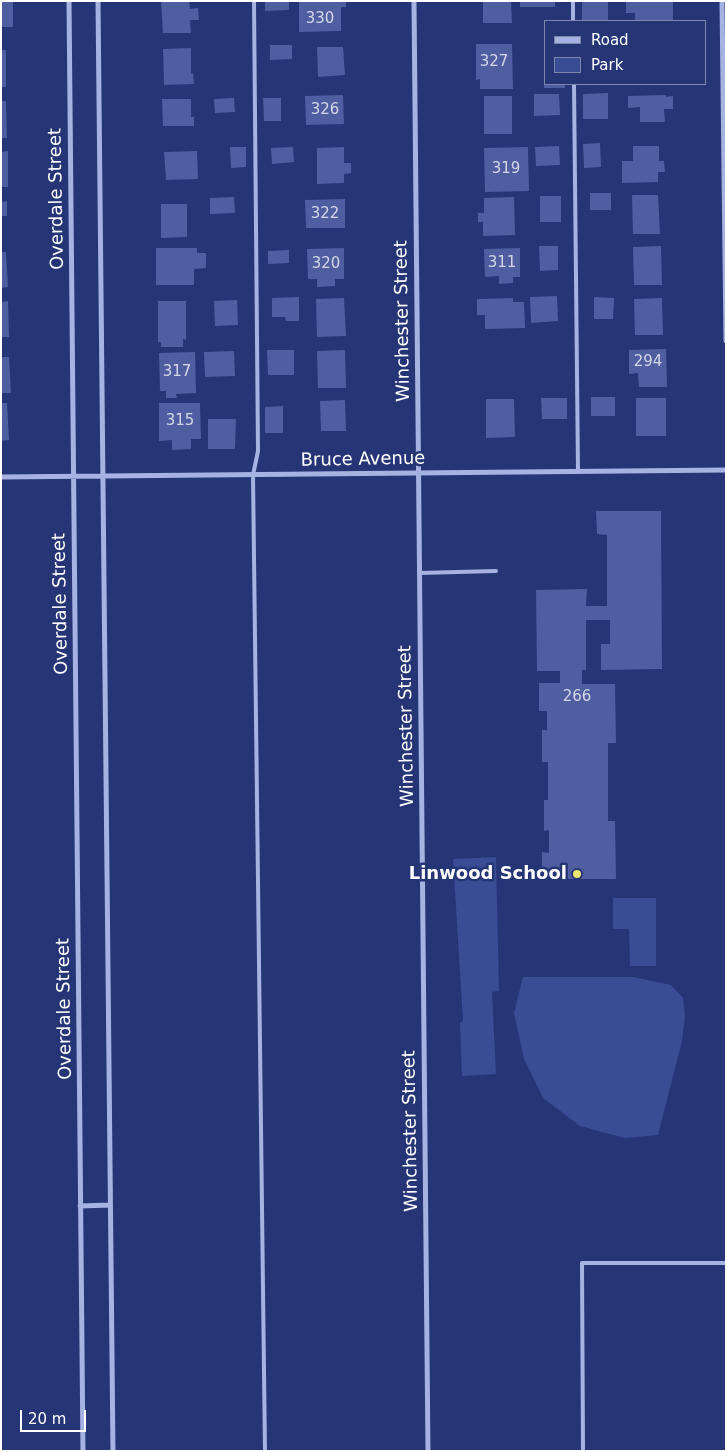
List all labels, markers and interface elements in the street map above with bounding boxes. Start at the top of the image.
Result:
house number: 330 [306,10,334,28]
legend [544,20,707,85]
text: Road [591,31,629,49]
house number: 327 [480,53,508,71]
text: Park [591,56,623,74]
house number: 326 [311,101,339,119]
street label: Overdale Street [45,128,69,270]
house number: 319 [492,160,520,178]
house number: 322 [311,205,339,223]
street label: Winchester Street [391,240,415,402]
house number: 311 [488,254,516,272]
house number: 320 [312,255,340,273]
house number: 294 [634,353,662,371]
house number: 317 [163,363,191,381]
house number: 315 [166,412,194,430]
street label: Bruce Avenue [300,448,426,472]
street label: Overdale Street [49,533,73,675]
street label: Winchester Street [395,645,419,807]
house number: 266 [563,688,591,706]
place label: Linwood School [409,863,567,885]
marker: Linwood School [571,868,583,880]
street label: Overdale Street [53,938,77,1080]
street label: Winchester Street [399,1050,423,1212]
scale bar [22,1400,89,1432]
text: 20 m [28,1410,66,1428]

